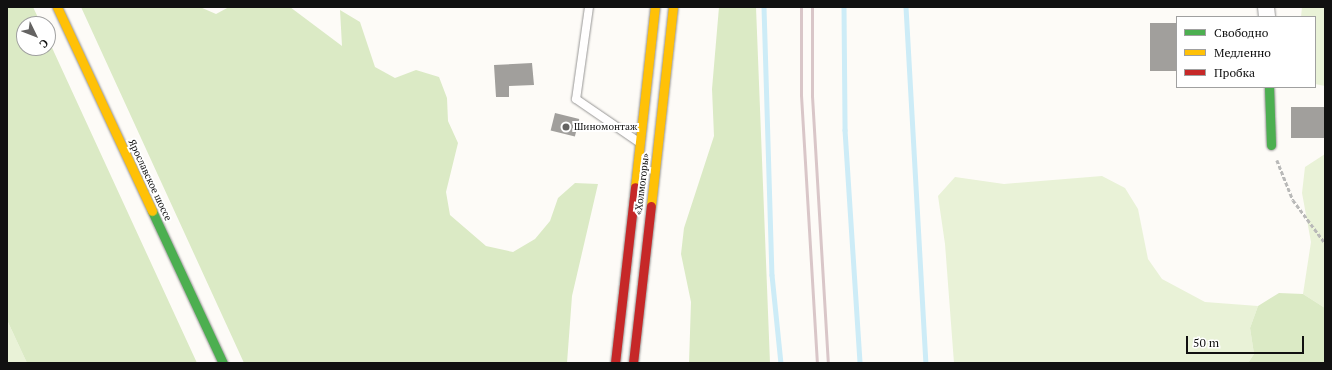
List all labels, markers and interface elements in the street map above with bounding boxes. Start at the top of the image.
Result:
north arrow [16,16,56,56]
legend [1176,16,1316,88]
text: Свободно [1214,25,1268,40]
text: С [36,36,52,51]
text: Медленно [1214,45,1271,60]
text: Пробка [1214,65,1255,80]
place label: Шиномонтаж [574,121,637,133]
marker: Шиномонтаж [561,122,571,132]
street label: Ярославское шоссе [126,137,174,223]
street label: «Холмогоры» [632,152,652,216]
scale bar [1188,328,1306,354]
text: 50 m [1193,335,1219,350]

